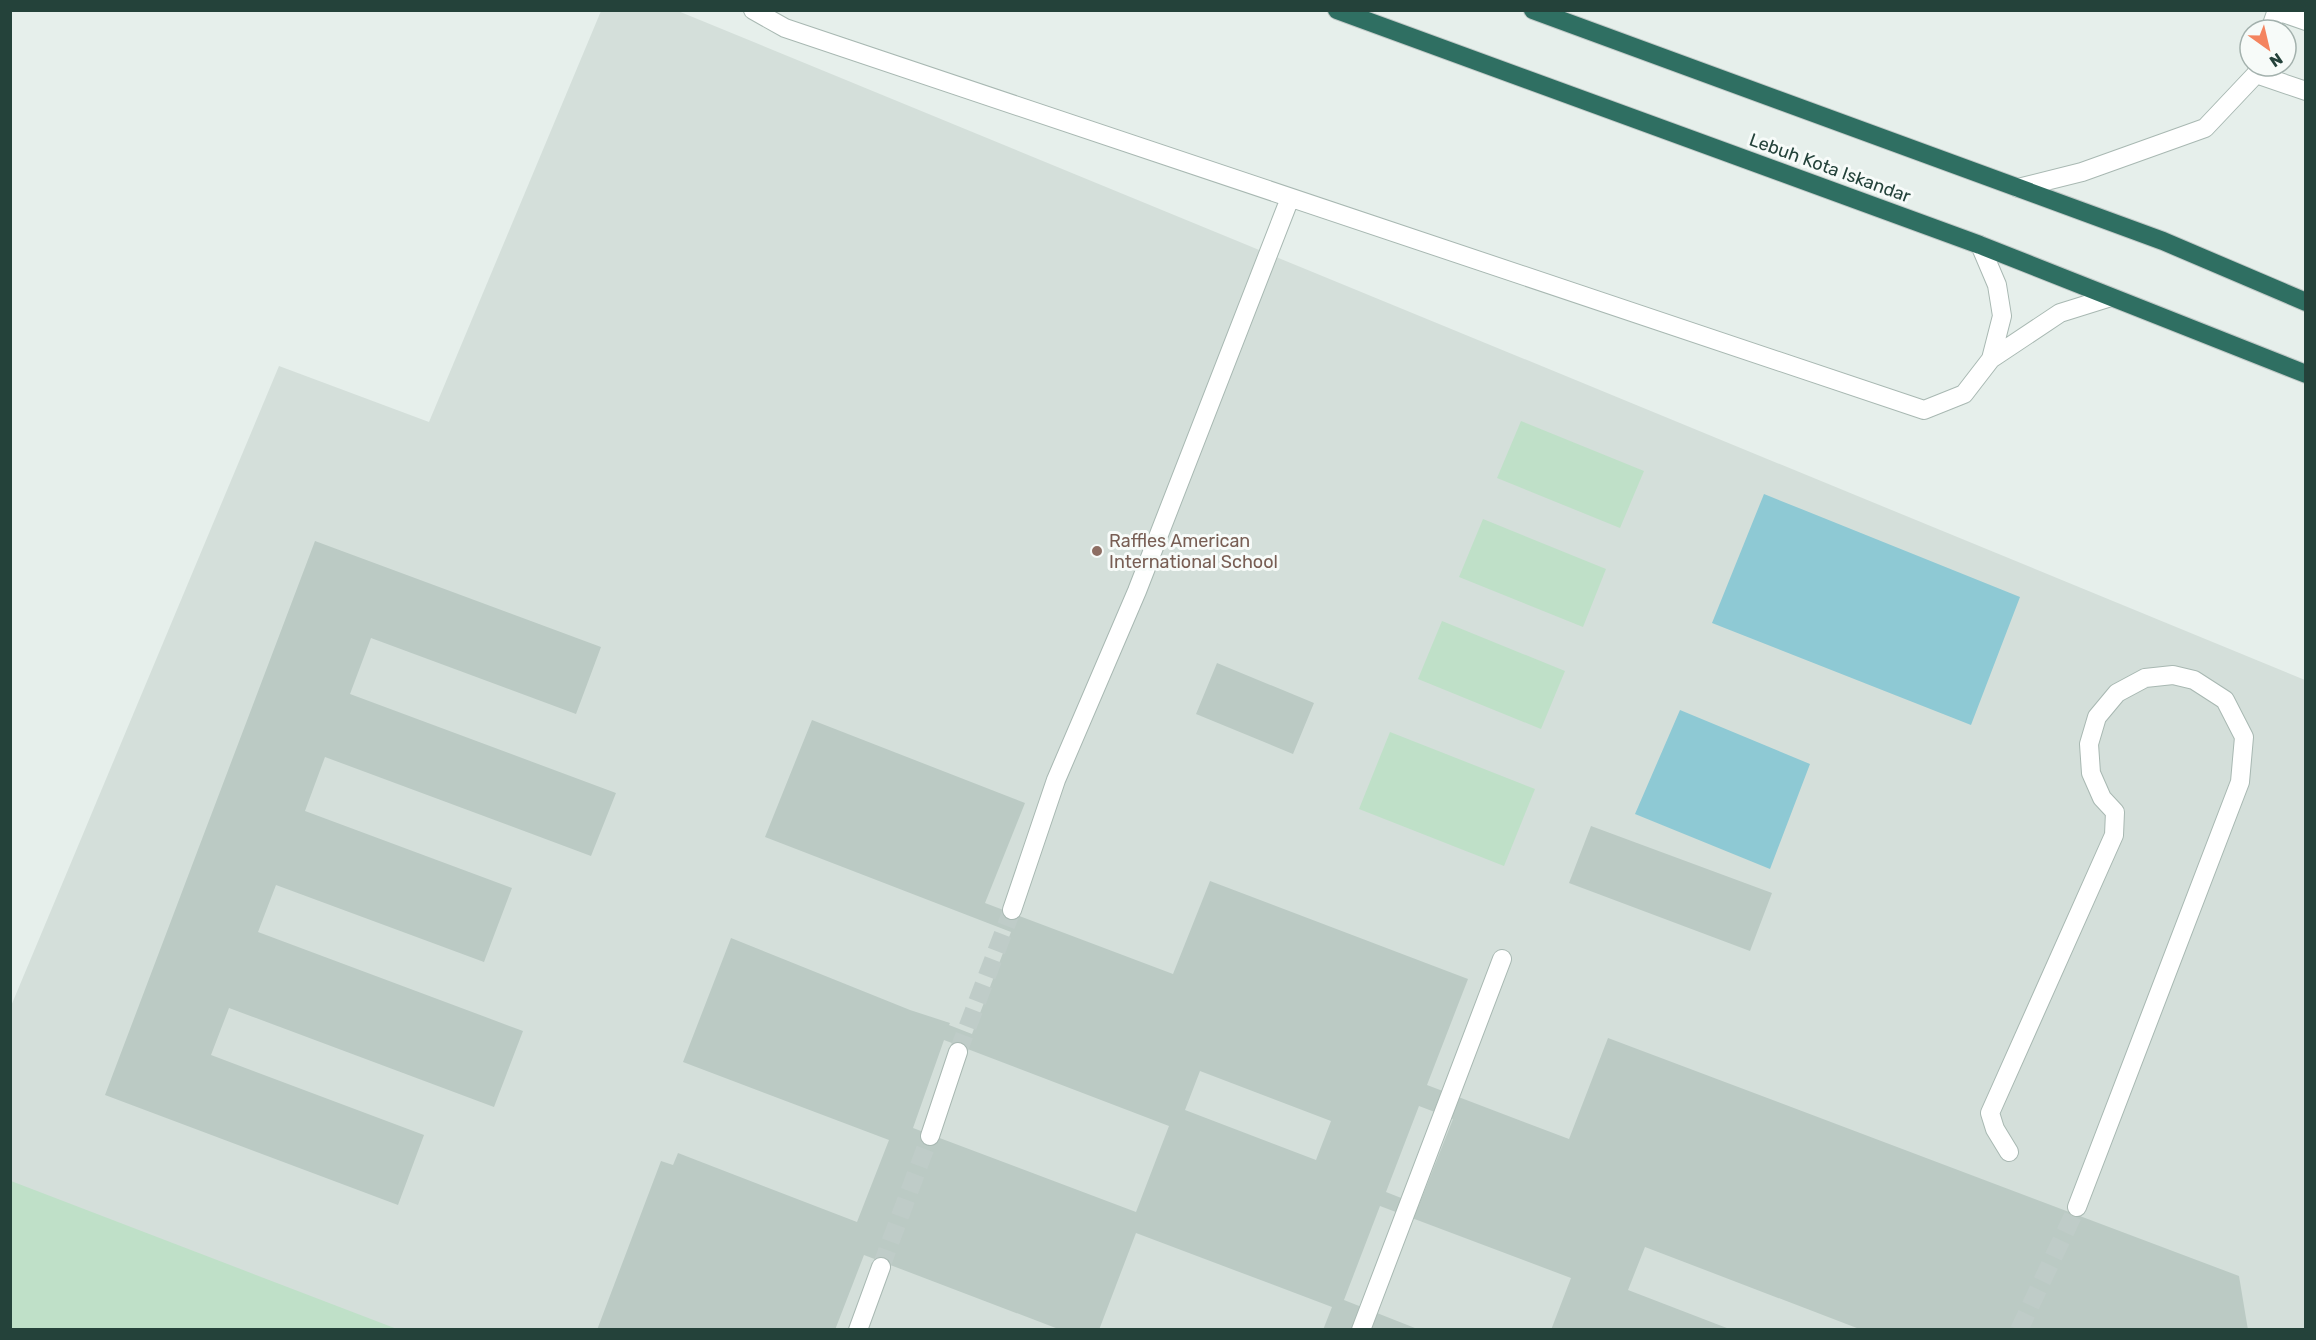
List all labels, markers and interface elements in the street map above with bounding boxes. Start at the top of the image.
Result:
north arrow [2238,18,2298,78]
text: N [2266,49,2286,71]
street label: Lebuh Kota Iskandar [1746,129,1914,208]
place label: Raffles American International School [1109,530,1278,573]
marker: Raffles American International School [1090,544,1104,558]

